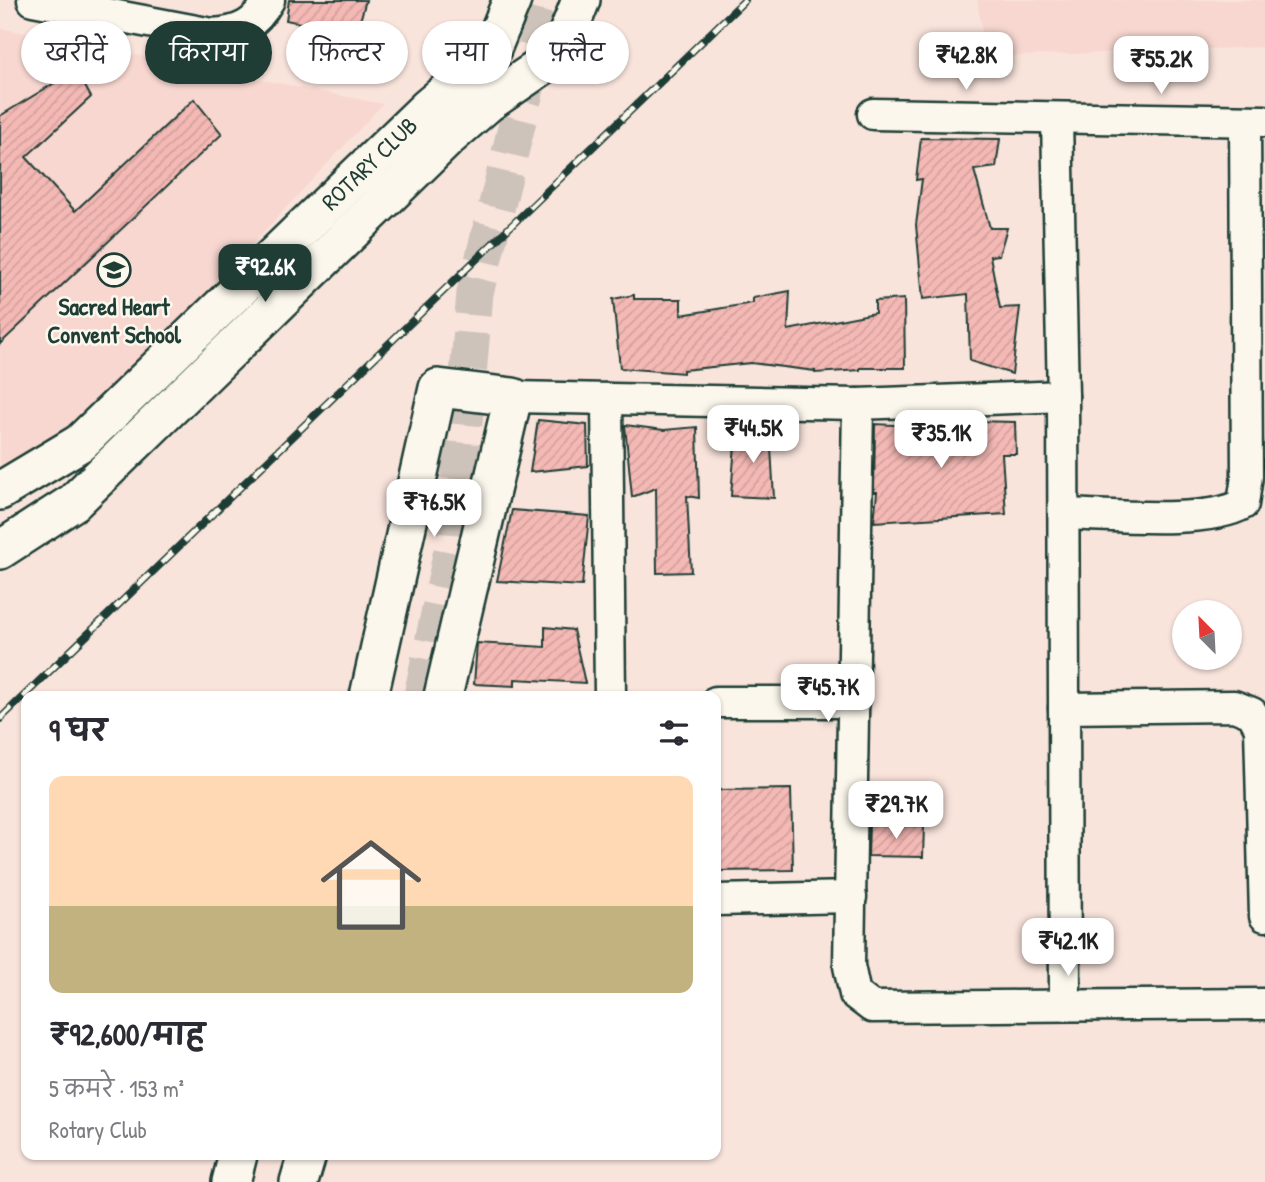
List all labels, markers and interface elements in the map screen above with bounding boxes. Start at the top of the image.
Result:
chip: खरीदें [21,21,131,84]
chip: किराया [145,21,272,84]
chip: फ़िल्टर [286,21,408,84]
chip: नया [422,21,512,84]
chip: फ़्लैट [526,21,629,84]
pin: ₹42.8K [909,32,1023,92]
pin: ₹55.2K [1104,36,1218,96]
text: ₹42.8K [935,39,997,70]
text: ₹55.2K [1130,43,1192,74]
street label: ROTARY CLUB [314,109,424,217]
pin: ₹92.6K [208,244,322,304]
school or university icon: Sacred Heart Convent School [95,251,133,289]
text: ₹92.6K [234,251,296,282]
place label: Sacred Heart Convent School [47,290,181,350]
pin: ₹44.5K [696,406,810,465]
pin: ₹35.1K [884,410,998,470]
text: ₹44.5K [723,412,783,443]
text: ₹35.1K [910,417,972,448]
pin: ₹76.5K [377,480,491,539]
text: ₹76.5K [402,486,466,517]
north arrow [1172,600,1242,670]
map controls [1172,600,1242,670]
pin: ₹45.7K [771,664,885,724]
text: ₹45.7K [797,671,859,702]
text: 9 घर [49,710,107,750]
icon: filters [655,714,693,752]
pin: ₹29.7K [839,782,953,841]
text: ₹29.7K [864,788,928,819]
icon: home [308,822,434,948]
pin: ₹42.1K [1011,918,1125,978]
text: ₹42.1K [1038,925,1098,956]
text: ₹92,600/माह [49,1014,205,1054]
text: 5 कमरे · 153 m² [49,1073,184,1104]
text: Rotary Club [49,1114,147,1145]

